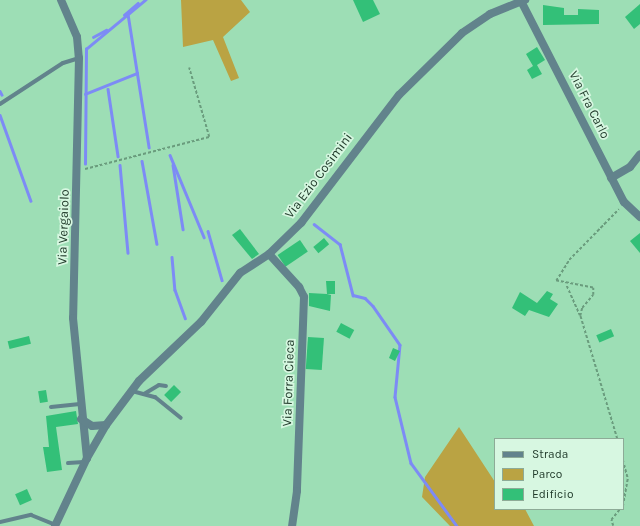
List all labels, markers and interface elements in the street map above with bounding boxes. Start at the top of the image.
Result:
street label: Via Fra Carlo [565,69,613,141]
street label: Via Ezio Cosimini [282,130,356,222]
street label: Via Vergaiolo [55,189,73,265]
street label: Via Forra Cieca [280,339,298,427]
legend [494,438,624,510]
text: Strada [532,447,568,461]
text: Parco [532,467,562,481]
text: Edificio [532,487,573,501]

